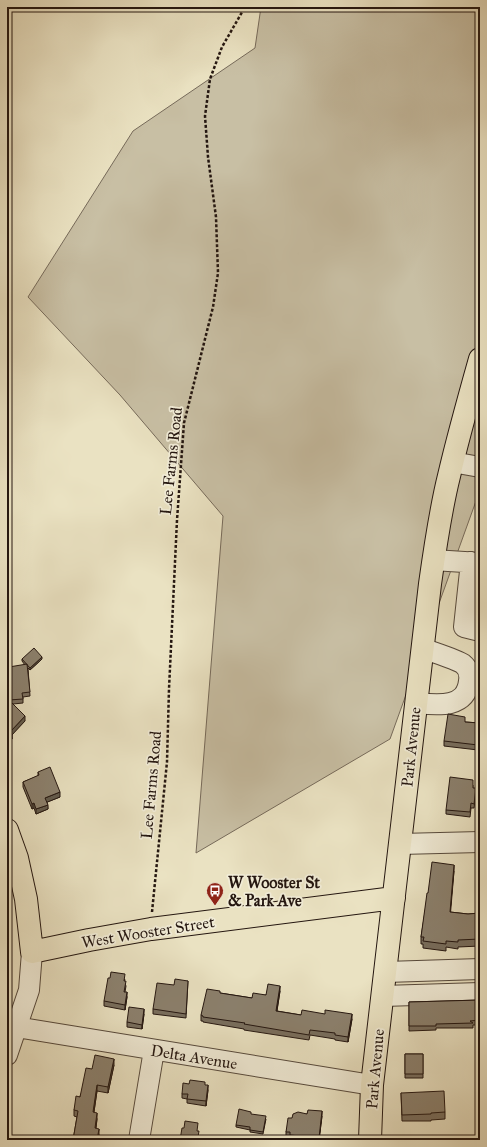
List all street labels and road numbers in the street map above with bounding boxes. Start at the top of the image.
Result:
street label: Lee Farms Road [156,406,186,516]
street label: Park Avenue [397,706,425,788]
street label: Lee Farms Road [137,730,165,840]
street label: West Wooster Street [80,912,216,952]
street label: Park Avenue [362,1028,388,1110]
street label: Delta Avenue [149,1041,239,1073]

